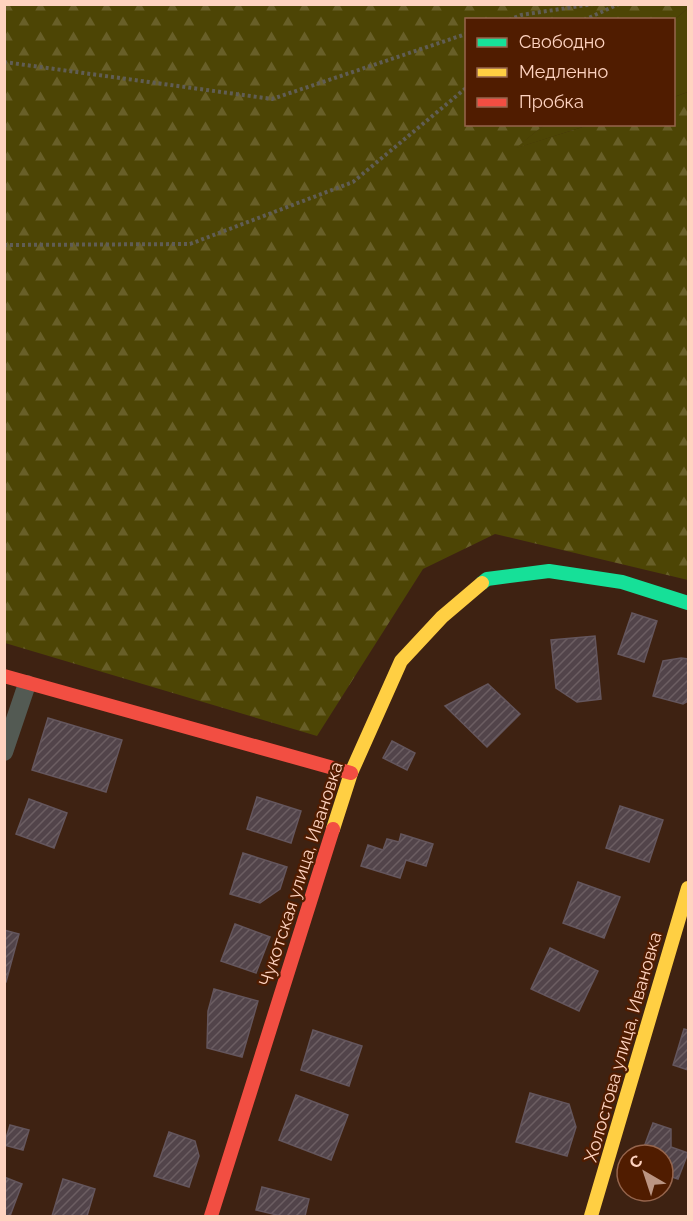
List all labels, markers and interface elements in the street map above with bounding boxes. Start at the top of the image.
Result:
legend [465,18,675,126]
text: Свободно [519,31,605,52]
text: Медленно [519,61,608,82]
text: Пробка [519,91,584,112]
street label: Чукотская улица, Ивановка [254,759,347,989]
street label: Холостова улица, Ивановка [580,929,665,1164]
north arrow [615,1143,675,1203]
text: С [626,1151,646,1173]

